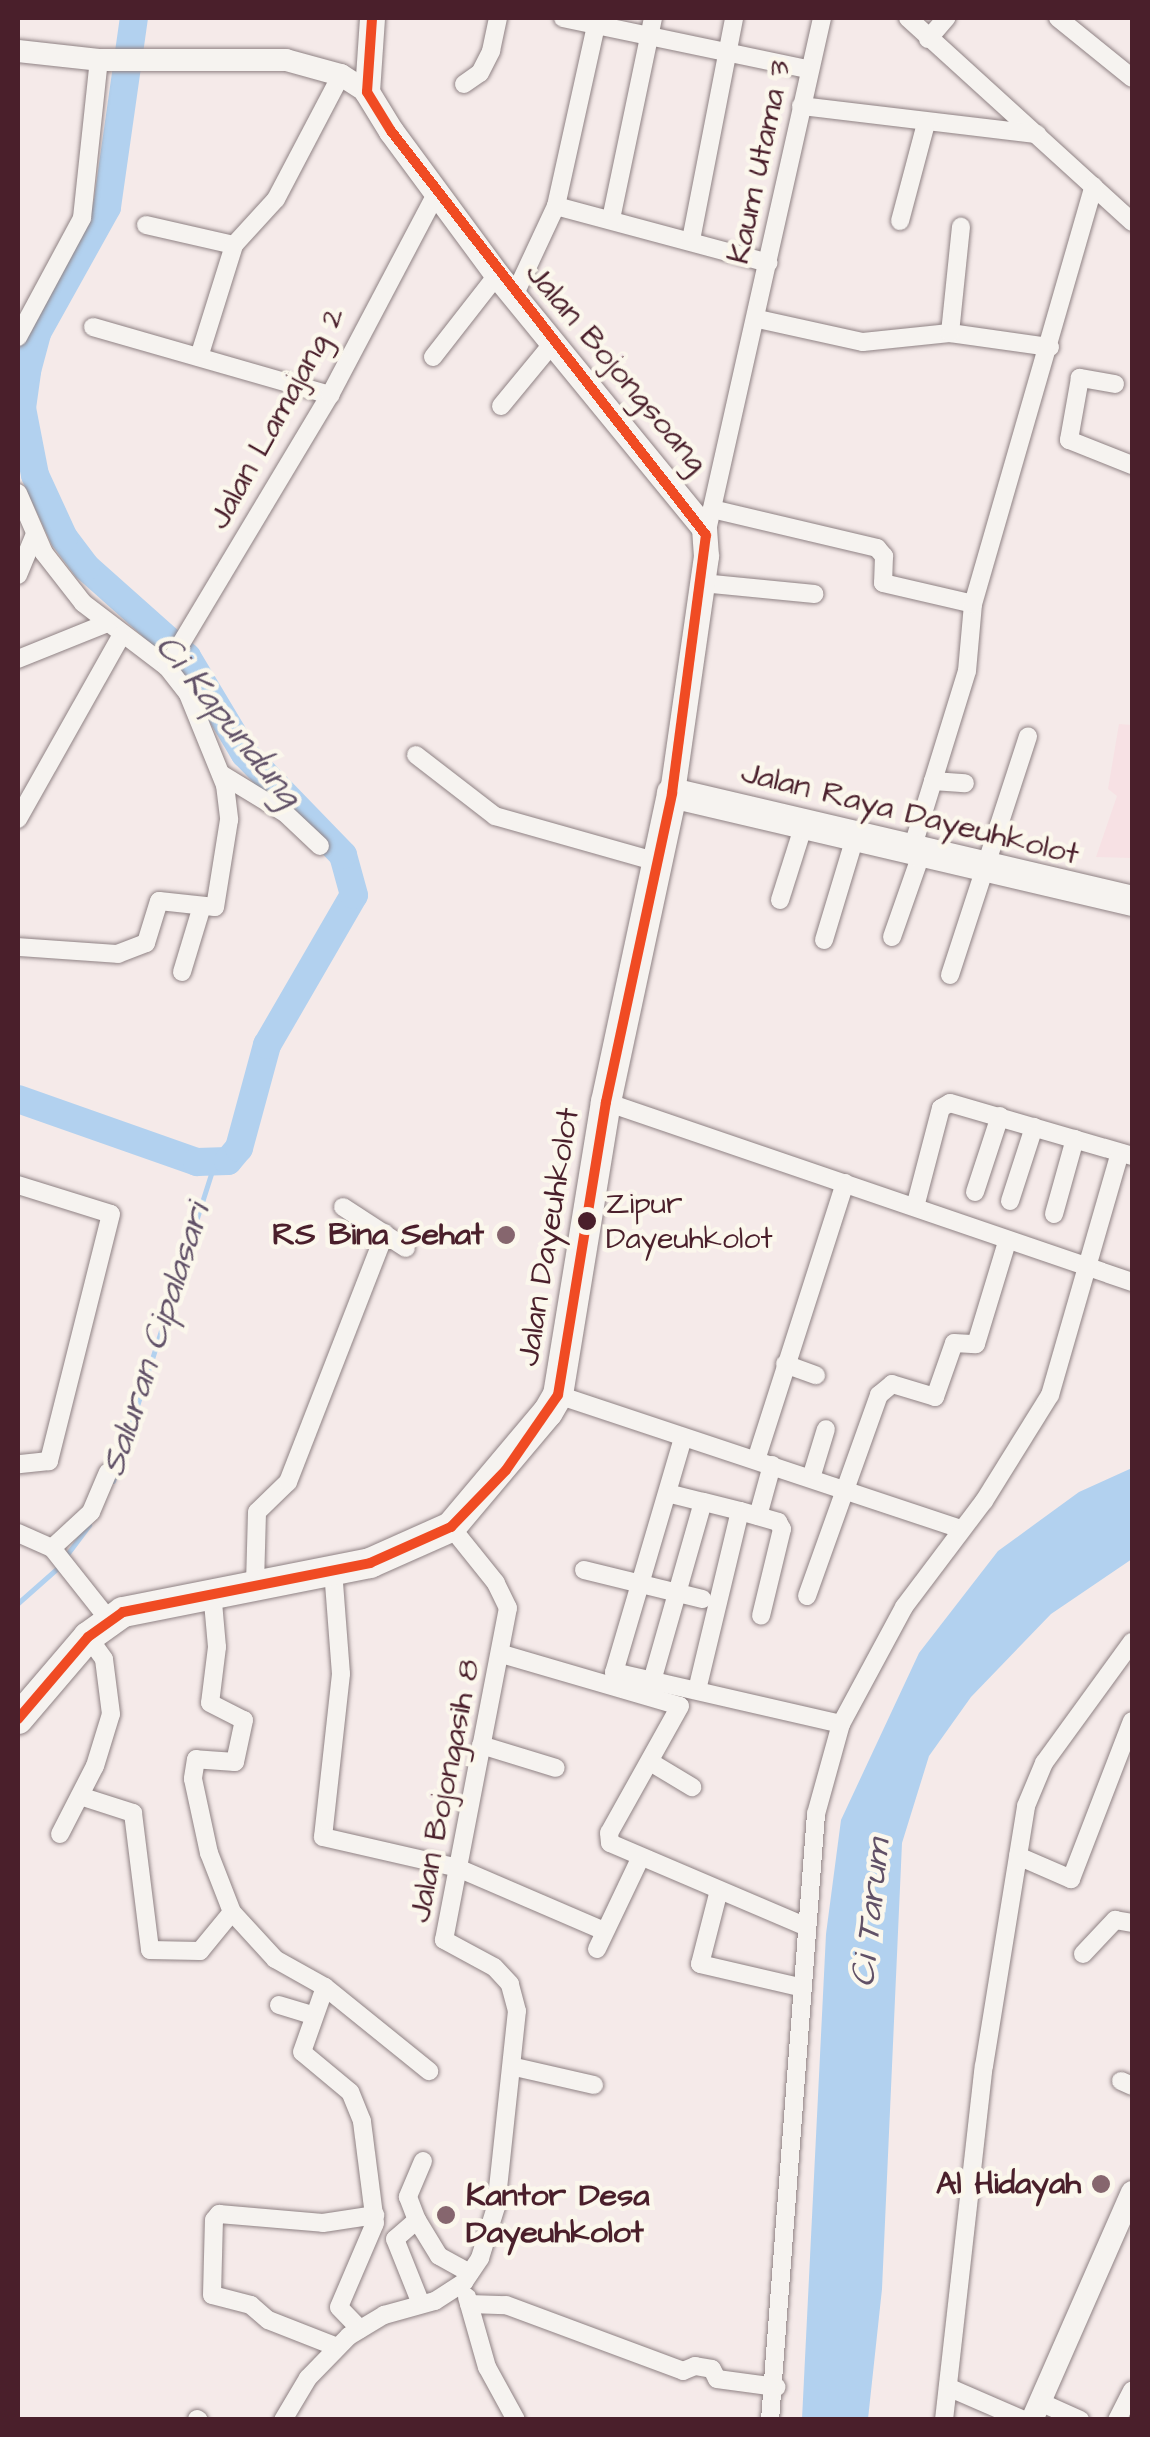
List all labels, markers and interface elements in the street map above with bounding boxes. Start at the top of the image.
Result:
street label: Kaum Utama 3 [720,57,800,267]
street label: Jalan Bojongsoang [517,255,715,481]
street label: Jalan Lamajang 2 [200,300,354,536]
water label: Ci Kapundung [146,627,310,815]
street label: Jalan Raya Dayeuhkolot [737,753,1083,875]
street label: Jalan Dayeuhkolot [510,1105,588,1369]
place label: Zipur Dayeuhkolot [606,1186,773,1256]
water label: Saluran Cipalasari [92,1199,220,1481]
marker: Zipur Dayeuhkolot [577,1211,597,1231]
place label: RS Bina Sehat [272,1216,484,1254]
marker: RS Bina Sehat [493,1222,519,1248]
street label: Jalan Bojongasih 8 [401,1656,489,1926]
water label: Ci Tarum [842,1837,900,1989]
place label: Al Hidayah [936,2165,1081,2203]
marker: Al Hidayah [1090,2173,1112,2195]
place label: Kantor Desa Dayeuhkolot [466,2178,649,2253]
marker: Kantor Desa Dayeuhkolot [435,2204,457,2226]

